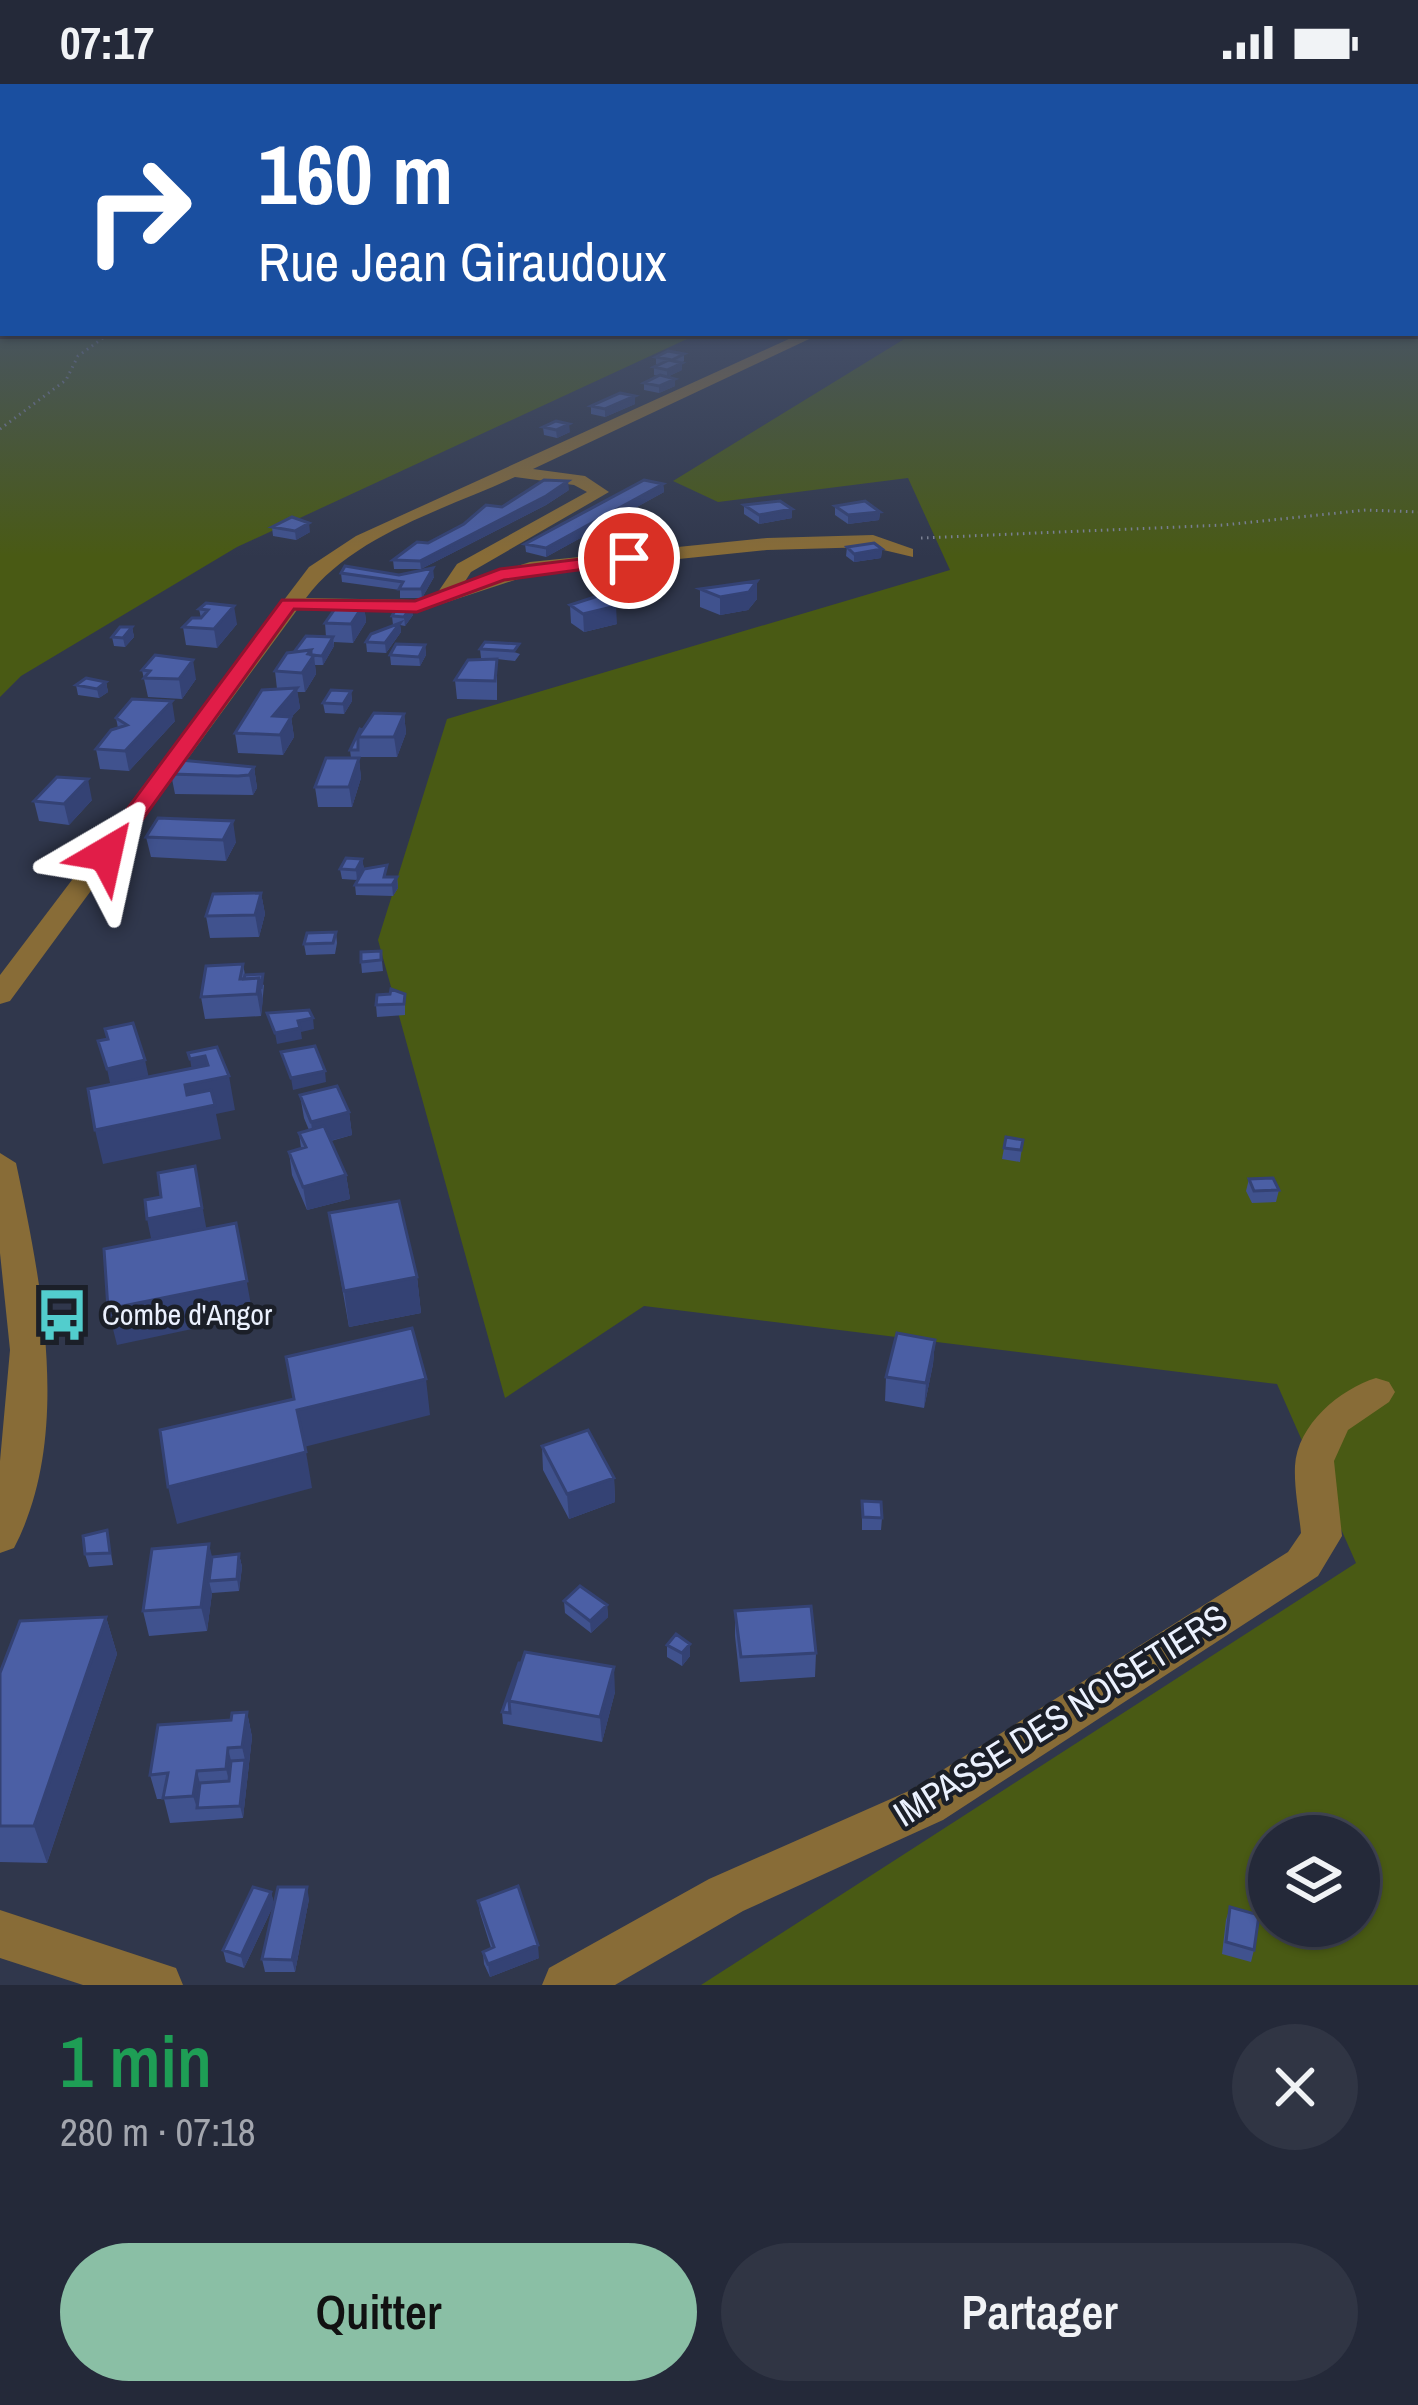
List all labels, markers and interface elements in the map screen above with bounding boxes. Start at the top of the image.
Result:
text: 07:17 [60,12,154,73]
text: 160 m [258,117,453,230]
icon: right [60,132,216,288]
text: Rue Jean Giraudoux [258,225,667,298]
pin [578,507,680,609]
icon: arrive [596,525,662,591]
position arrow [43,791,169,917]
bus stop icon: Combe d'Angor [33,1286,91,1344]
place label: Combe d'Angor [102,1294,273,1334]
street label: IMPASSE DES NOISETIERS [884,1593,1236,1837]
map controls [1248,1815,1380,1947]
button: layers [1248,1815,1380,1947]
text: 1 min [60,2012,212,2109]
button: close [1232,2024,1358,2150]
text: 280 m · 07:18 [60,2106,256,2158]
button: Quitter [60,2243,697,2381]
button: Partager [721,2243,1358,2381]

